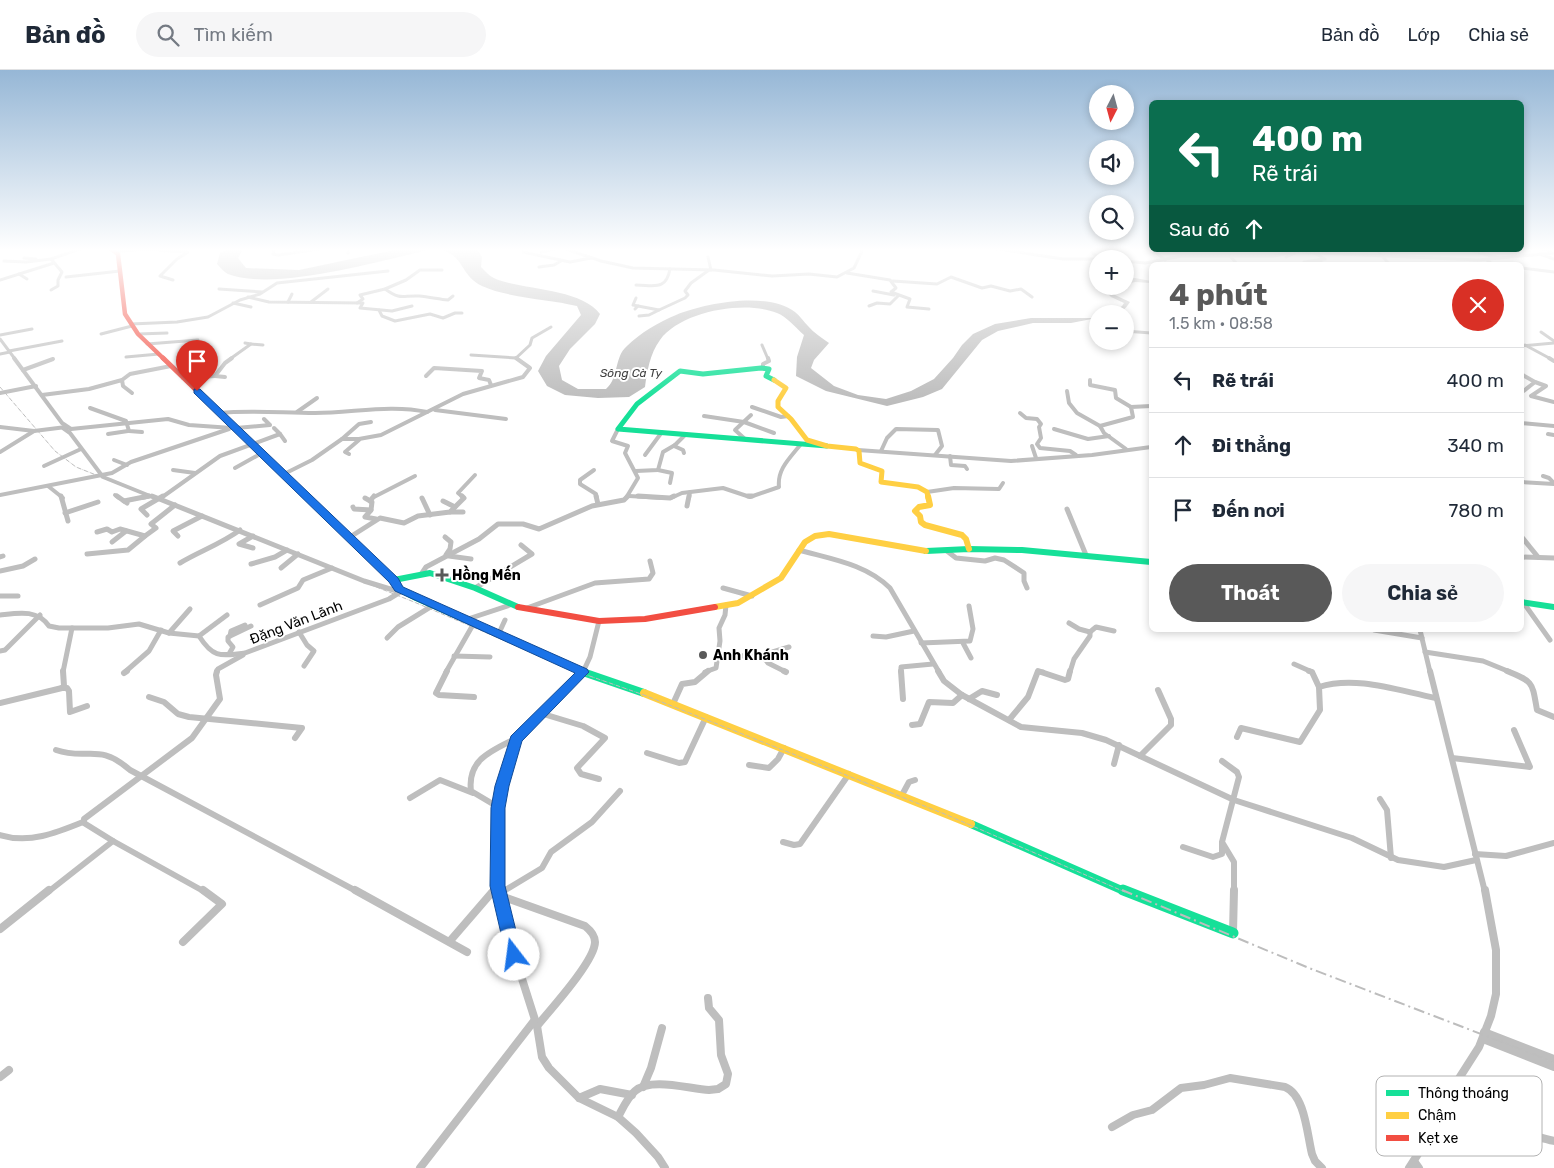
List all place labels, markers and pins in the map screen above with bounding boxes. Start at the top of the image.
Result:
pin [176,340,218,391]
place label: Hồng Mến [452,565,521,584]
marker: Hồng Mến [436,569,448,581]
place label: Anh Khánh [713,647,789,664]
marker: Anh Khánh [697,649,709,661]

